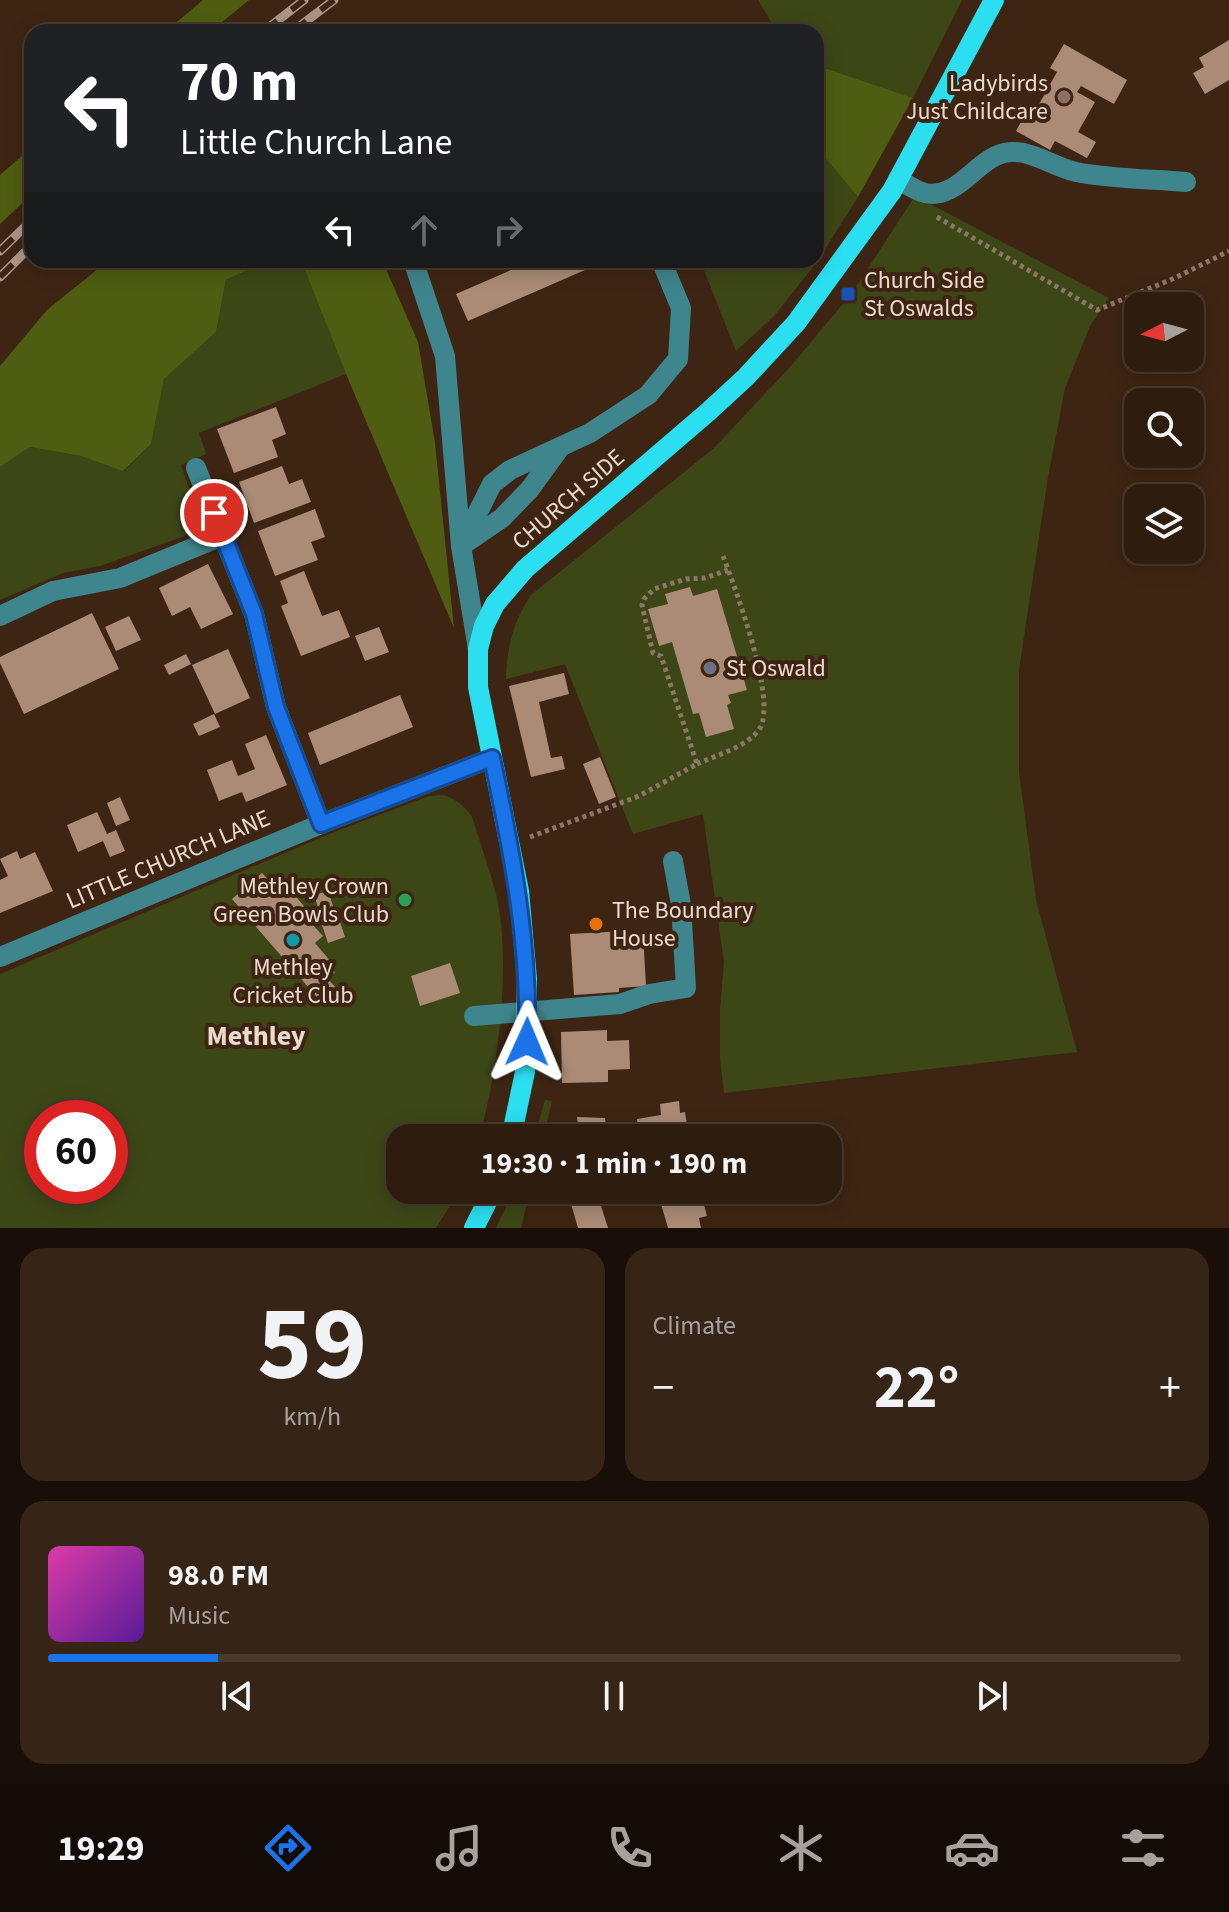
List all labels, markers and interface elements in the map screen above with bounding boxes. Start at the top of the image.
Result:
text: 70 m [180,43,298,122]
icon: left [48,56,152,160]
place label: Ladybirds Just Childcare [906,66,1048,129]
marker: Ladybirds Just Childcare [1055,88,1073,106]
text: Little Church Lane [180,117,452,168]
icon: left [318,208,362,252]
icon: ahead [402,208,446,252]
icon: right [486,208,530,252]
place label: Church Side St Oswalds [864,263,985,326]
marker: Church Side St Oswalds [839,285,857,303]
north arrow [1124,292,1204,372]
map controls [1124,292,1204,564]
button: search [1124,388,1204,468]
street label: CHURCH SIDE [504,441,632,558]
pin [180,479,248,547]
button: layers [1124,484,1204,564]
icon: arrive [192,491,236,535]
place label: St Oswald [726,651,826,686]
marker: St Oswald [701,659,719,677]
street label: LITTLE CHURCH LANE [61,801,276,918]
place label: Methley Crown Green Bowls Club [213,869,389,932]
marker: Methley Crown Green Bowls Club [396,891,414,909]
place label: The Boundary House [612,893,754,956]
marker: The Boundary House [587,915,605,933]
marker: Methley Cricket Club [284,931,302,949]
place label: Methley Cricket Club [232,950,354,1013]
position arrow [485,1000,569,1084]
district label: Methley [206,1016,306,1056]
speed limit sign: 60 [24,1100,128,1204]
text: 19:30 · 1 min · 190 m [481,1142,747,1185]
text: 59 [257,1272,367,1420]
text: Climate [653,1307,736,1344]
text: 22° [874,1346,959,1431]
text: − [653,1357,674,1420]
text: + [1159,1357,1181,1420]
text: km/h [283,1398,341,1435]
text: 98.0 FM [168,1554,269,1597]
text: Music [168,1597,230,1634]
icon: previous [215,1674,259,1718]
icon: pause [592,1674,636,1718]
icon: next [970,1674,1014,1718]
icon: directions [260,1820,316,1876]
icon: music [431,1820,487,1876]
icon: phone [602,1820,658,1876]
icon: climate [773,1820,829,1876]
icon: car [944,1820,1000,1876]
icon: filters [1115,1820,1171,1876]
text: 19:29 [58,1823,144,1874]

